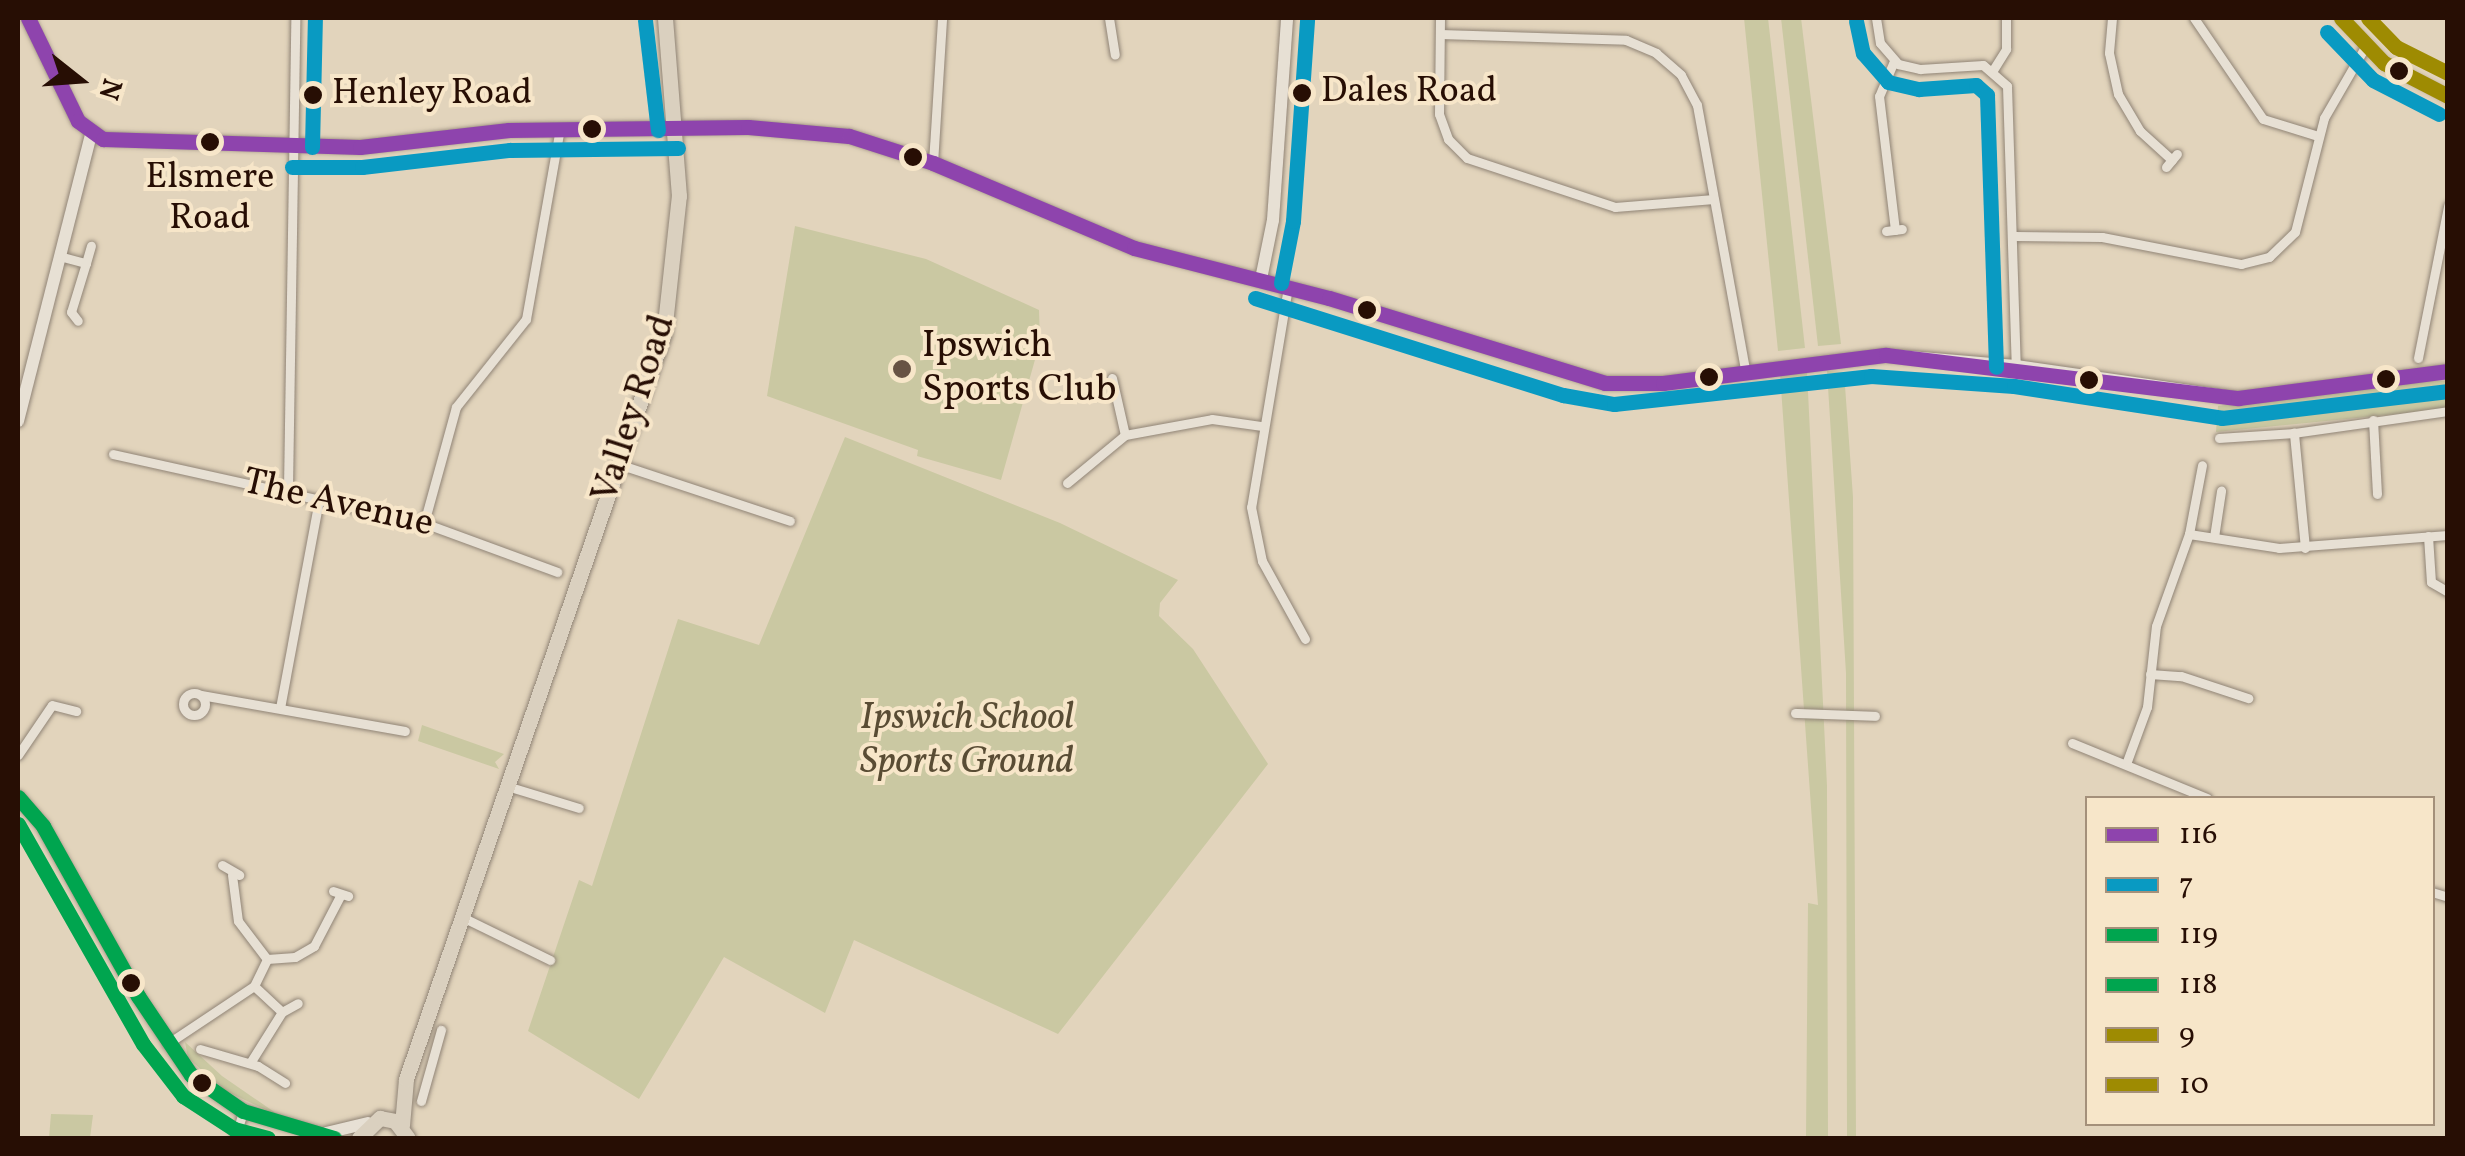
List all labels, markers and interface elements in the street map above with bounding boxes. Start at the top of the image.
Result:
north arrow [30,30,130,130]
unlabelled marker [2389,61,2409,81]
place label: Dales Road [1321,71,1497,115]
text: N [88,73,131,104]
place label: Henley Road [332,73,533,117]
marker: Dales Road [1292,83,1312,103]
marker: Henley Road [303,85,323,105]
unlabelled marker [582,119,602,139]
marker: Elsmere Road [200,132,220,152]
unlabelled marker [903,147,923,167]
place label: Elsmere Road [146,156,274,241]
unlabelled marker [1357,300,1377,320]
street label: Valley Road [583,309,687,509]
place label: Ipswich Sports Club [922,324,1116,414]
marker: Ipswich Sports Club [891,358,913,380]
unlabelled marker [1699,367,1719,387]
unlabelled marker [2376,369,2396,389]
unlabelled marker [2079,370,2099,390]
street label: The Avenue [238,460,438,548]
park label: Ipswich School Sports Ground [860,696,1074,786]
legend [2085,796,2435,1126]
text: 116 [2179,814,2217,856]
text: 7 [2179,864,2194,906]
text: 119 [2179,914,2218,956]
text: 118 [2179,964,2218,1006]
unlabelled marker [121,973,141,993]
text: 9 [2179,1014,2195,1056]
text: 10 [2179,1064,2209,1106]
unlabelled marker [192,1073,212,1093]

